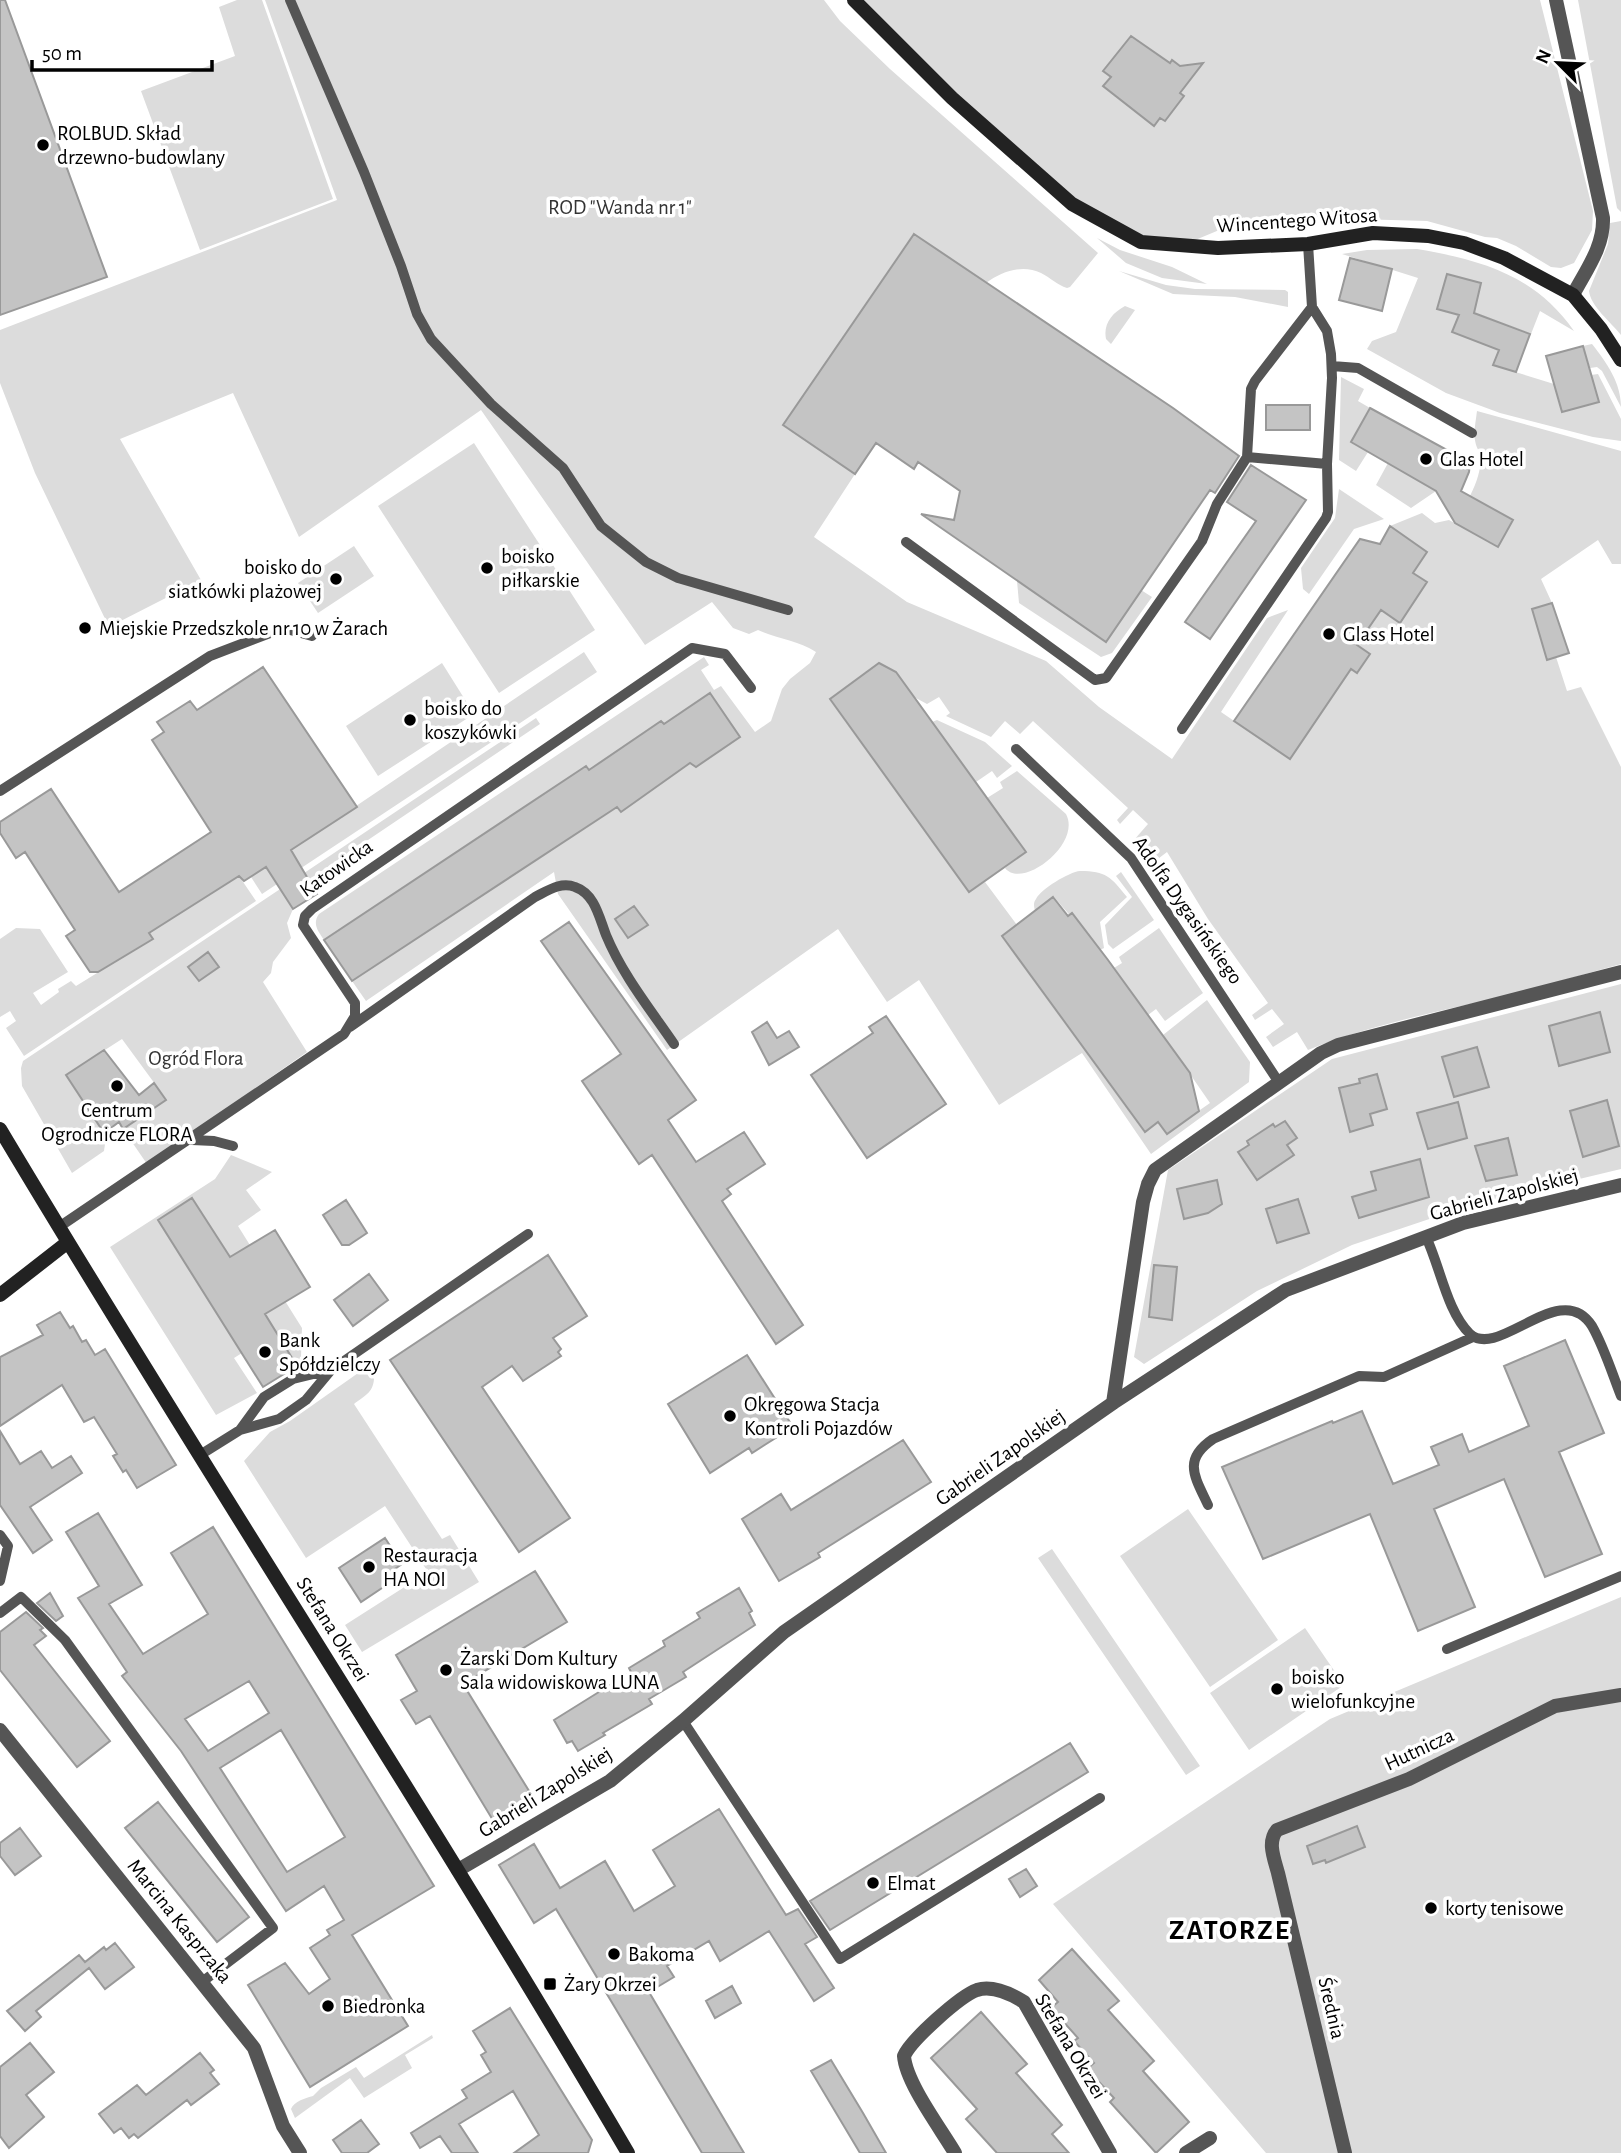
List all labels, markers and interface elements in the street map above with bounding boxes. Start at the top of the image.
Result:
scale bar [32,28,212,72]
north arrow [1523,28,1593,98]
text: 50 m [42,43,82,64]
text: N [1532,47,1555,67]
place label: ROLBUD. Skład drzewno-budowlany [57,123,225,168]
marker: ROLBUD. Skład drzewno-budowlany [35,137,51,153]
park label: ROD "Wanda nr 1" [548,197,692,218]
street label: Wincentego Witosa [1216,204,1378,237]
place label: Glas Hotel [1440,449,1524,470]
marker: Glas Hotel [1418,451,1434,467]
place label: boisko piłkarskie [501,546,580,591]
place label: boisko do siatkówki plażowej [168,557,322,602]
marker: boisko piłkarskie [479,560,495,576]
marker: boisko do siatkówki plażowej [328,571,344,587]
place label: Miejskie Przedszkole nr 10 w Żarach [99,617,388,639]
marker: Miejskie Przedszkole nr 10 w Żarach [77,620,93,636]
place label: Glass Hotel [1343,624,1435,645]
marker: Glass Hotel [1321,626,1337,642]
place label: boisko do koszykówki [424,698,517,743]
marker: boisko do koszykówki [402,712,418,728]
street label: Adolfa Dygasińskiego [1129,832,1246,988]
street label: Katowicka [296,836,377,901]
park label: Ogród Flora [148,1048,244,1069]
marker: Centrum Ogrodnicze FLORA [109,1078,125,1094]
place label: Centrum Ogrodnicze FLORA [41,1100,193,1145]
street label: Gabrieli Zapolskiej [1428,1165,1581,1224]
place label: Bank Spółdzielczy [279,1330,381,1375]
marker: Bank Spółdzielczy [257,1344,273,1360]
place label: Okręgowa Stacja Kontroli Pojazdów [744,1394,892,1439]
street label: Gabrieli Zapolskiej [932,1405,1069,1510]
marker: Okręgowa Stacja Kontroli Pojazdów [722,1408,738,1424]
place label: Restauracja HA NOI [383,1545,478,1590]
marker: Restauracja HA NOI [361,1559,377,1575]
street label: Stefana Okrzei [292,1573,373,1685]
place label: Żarski Dom Kultury Sala widowiskowa LUNA [460,1647,659,1693]
marker: Żarski Dom Kultury Sala widowiskowa LUNA [438,1662,454,1678]
place label: boisko wielofunkcyjne [1291,1667,1415,1712]
marker: boisko wielofunkcyjne [1269,1681,1285,1697]
street label: Hutnicza [1381,1724,1457,1775]
street label: Gabrieli Zapolskiej [475,1743,616,1842]
street label: Marcina Kasprzaka [123,1855,236,1988]
place label: Elmat [887,1873,936,1894]
marker: Elmat [865,1875,881,1891]
place label: korty tenisowe [1445,1898,1564,1919]
marker: korty tenisowe [1423,1900,1439,1916]
district label: ZATORZE [1169,1917,1291,1945]
place label: Bakoma [628,1944,695,1965]
marker: Bakoma [606,1946,622,1962]
place label: Żary Okrzei [564,1973,657,1995]
street label: Średnia [1314,1975,1352,2041]
marker: Żary Okrzei [542,1976,558,1992]
street label: Stefana Okrzei [1031,1990,1110,2102]
place label: Biedronka [342,1996,426,2017]
marker: Biedronka [320,1998,336,2014]

